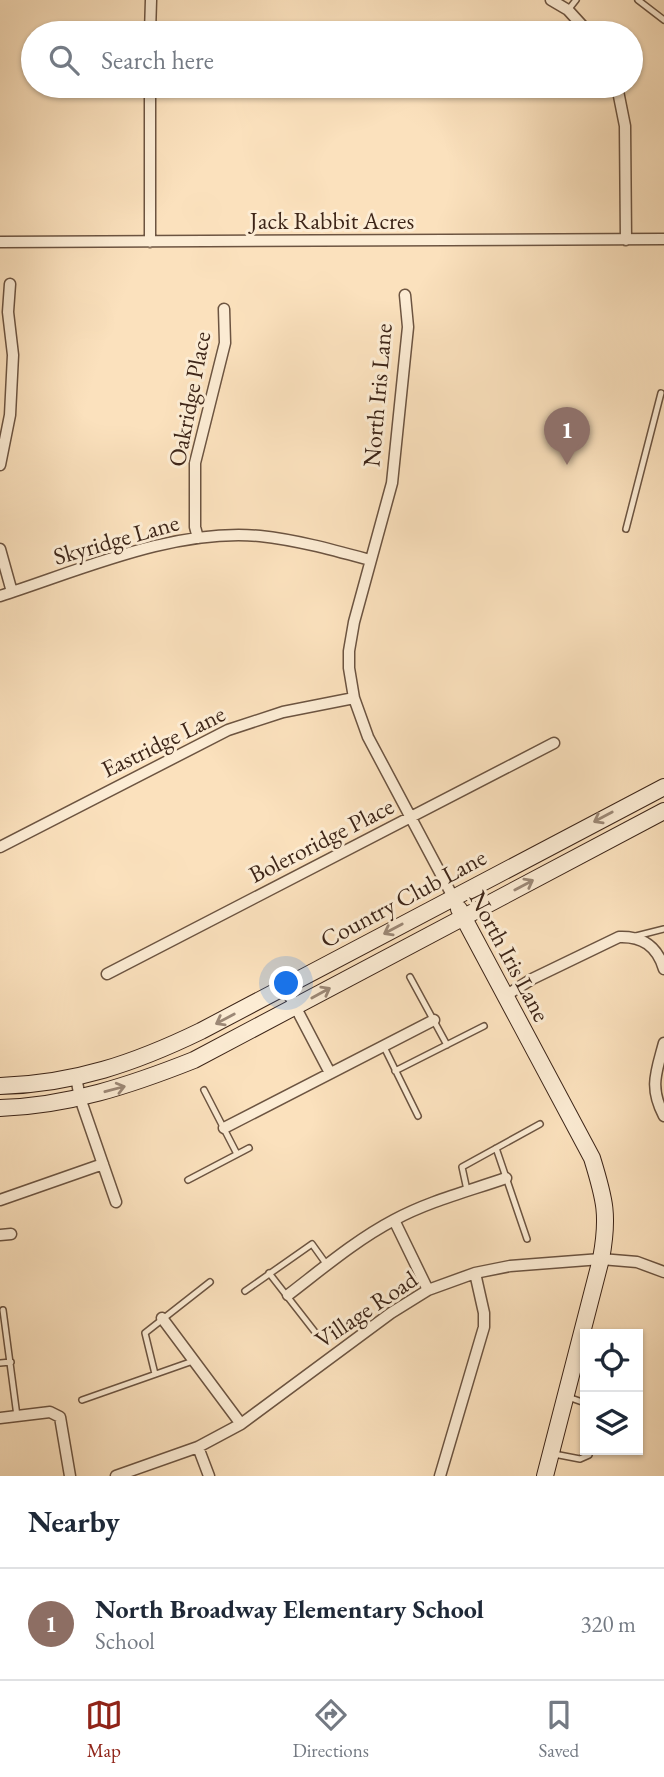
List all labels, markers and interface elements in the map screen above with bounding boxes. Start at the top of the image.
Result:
search box [21,21,643,98]
icon: search [45,41,83,79]
text: Search here [101,43,214,77]
street label: Jack Rabbit Acres [248,205,414,236]
street label: North Iris Lane [355,322,399,468]
street label: Oakridge Place [161,329,217,469]
pin: 1 [544,407,590,465]
street label: Skyridge Lane [50,506,182,572]
street label: Eastridge Lane [96,698,230,784]
street label: Boleroridge Place [243,790,399,890]
one-way arrow [593,811,614,825]
street label: Country Club Lane [315,841,491,955]
one-way arrow [513,878,534,891]
street label: North Iris Lane [463,885,557,1027]
one-way arrow [383,923,404,937]
your location [269,966,303,1000]
one-way arrow [310,986,331,999]
one-way arrow [215,1012,236,1026]
one-way arrow [104,1081,126,1094]
street label: Village Road [309,1263,424,1355]
map controls [580,1329,643,1455]
button: locate [580,1329,643,1392]
button: layers [580,1392,643,1455]
text: Nearby [28,1502,120,1541]
text: North Broadway Elementary School [95,1592,484,1626]
text: 1 [45,1609,57,1639]
text: 320 m [580,1609,636,1639]
text: School [95,1626,155,1656]
tab: Map [85,1696,123,1763]
tab: Directions [292,1696,369,1763]
tab: Saved [538,1696,579,1763]

